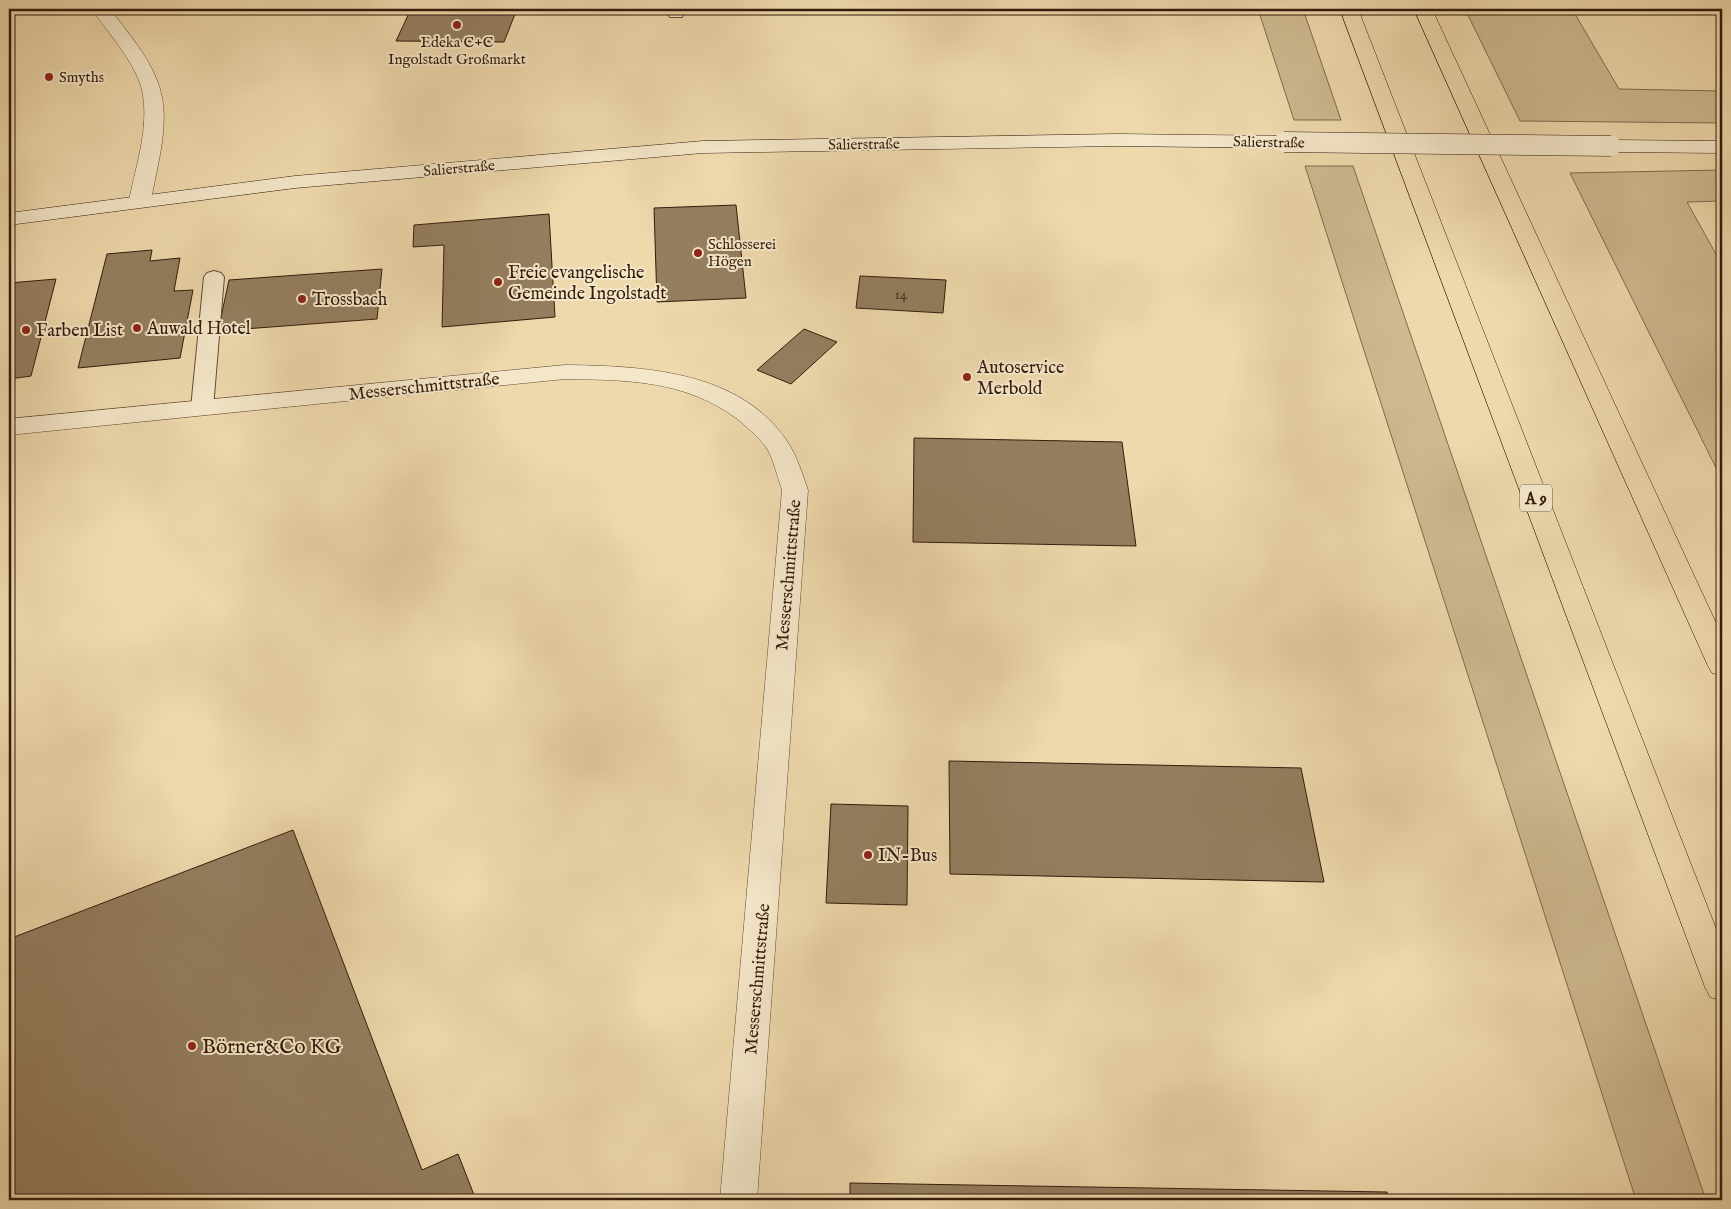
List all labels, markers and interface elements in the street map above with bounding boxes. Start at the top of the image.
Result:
marker: Edeka C+C Ingolstadt Großmarkt [451,19,463,31]
place label: Edeka C+C Ingolstadt Großmarkt [388,33,526,69]
place label: Smyths [59,68,104,87]
marker: Smyths [43,71,55,83]
street label: Salierstraße [1233,132,1305,153]
street label: Salierstraße [828,134,900,155]
street label: Salierstraße [423,156,496,181]
place label: Schlosserei Högen [708,235,776,271]
marker: Schlosserei Högen [692,247,704,259]
place label: Freie evangelische Gemeinde Ingolstadt [508,262,667,306]
marker: Freie evangelische Gemeinde Ingolstadt [492,276,504,288]
house number: 14 [895,285,908,304]
place label: Trossbach [312,289,388,312]
marker: Trossbach [296,293,308,305]
place label: Auwald Hotel [146,318,251,341]
place label: Farben List [36,320,123,343]
marker: Auwald Hotel [131,322,143,334]
marker: Farben List [20,324,32,336]
place label: Autoservice Merbold [976,357,1064,401]
street label: Messerschmittstraße [348,368,501,407]
marker: Autoservice Merbold [961,371,973,383]
road number: A 9 [1520,484,1552,512]
street label: Messerschmittstraße [771,499,808,652]
place label: IN-Bus [878,845,937,868]
marker: IN-Bus [862,849,874,861]
street label: Messerschmittstraße [740,903,777,1056]
place label: Börner&Co KG [202,1034,342,1061]
marker: Börner&Co KG [186,1040,198,1052]

